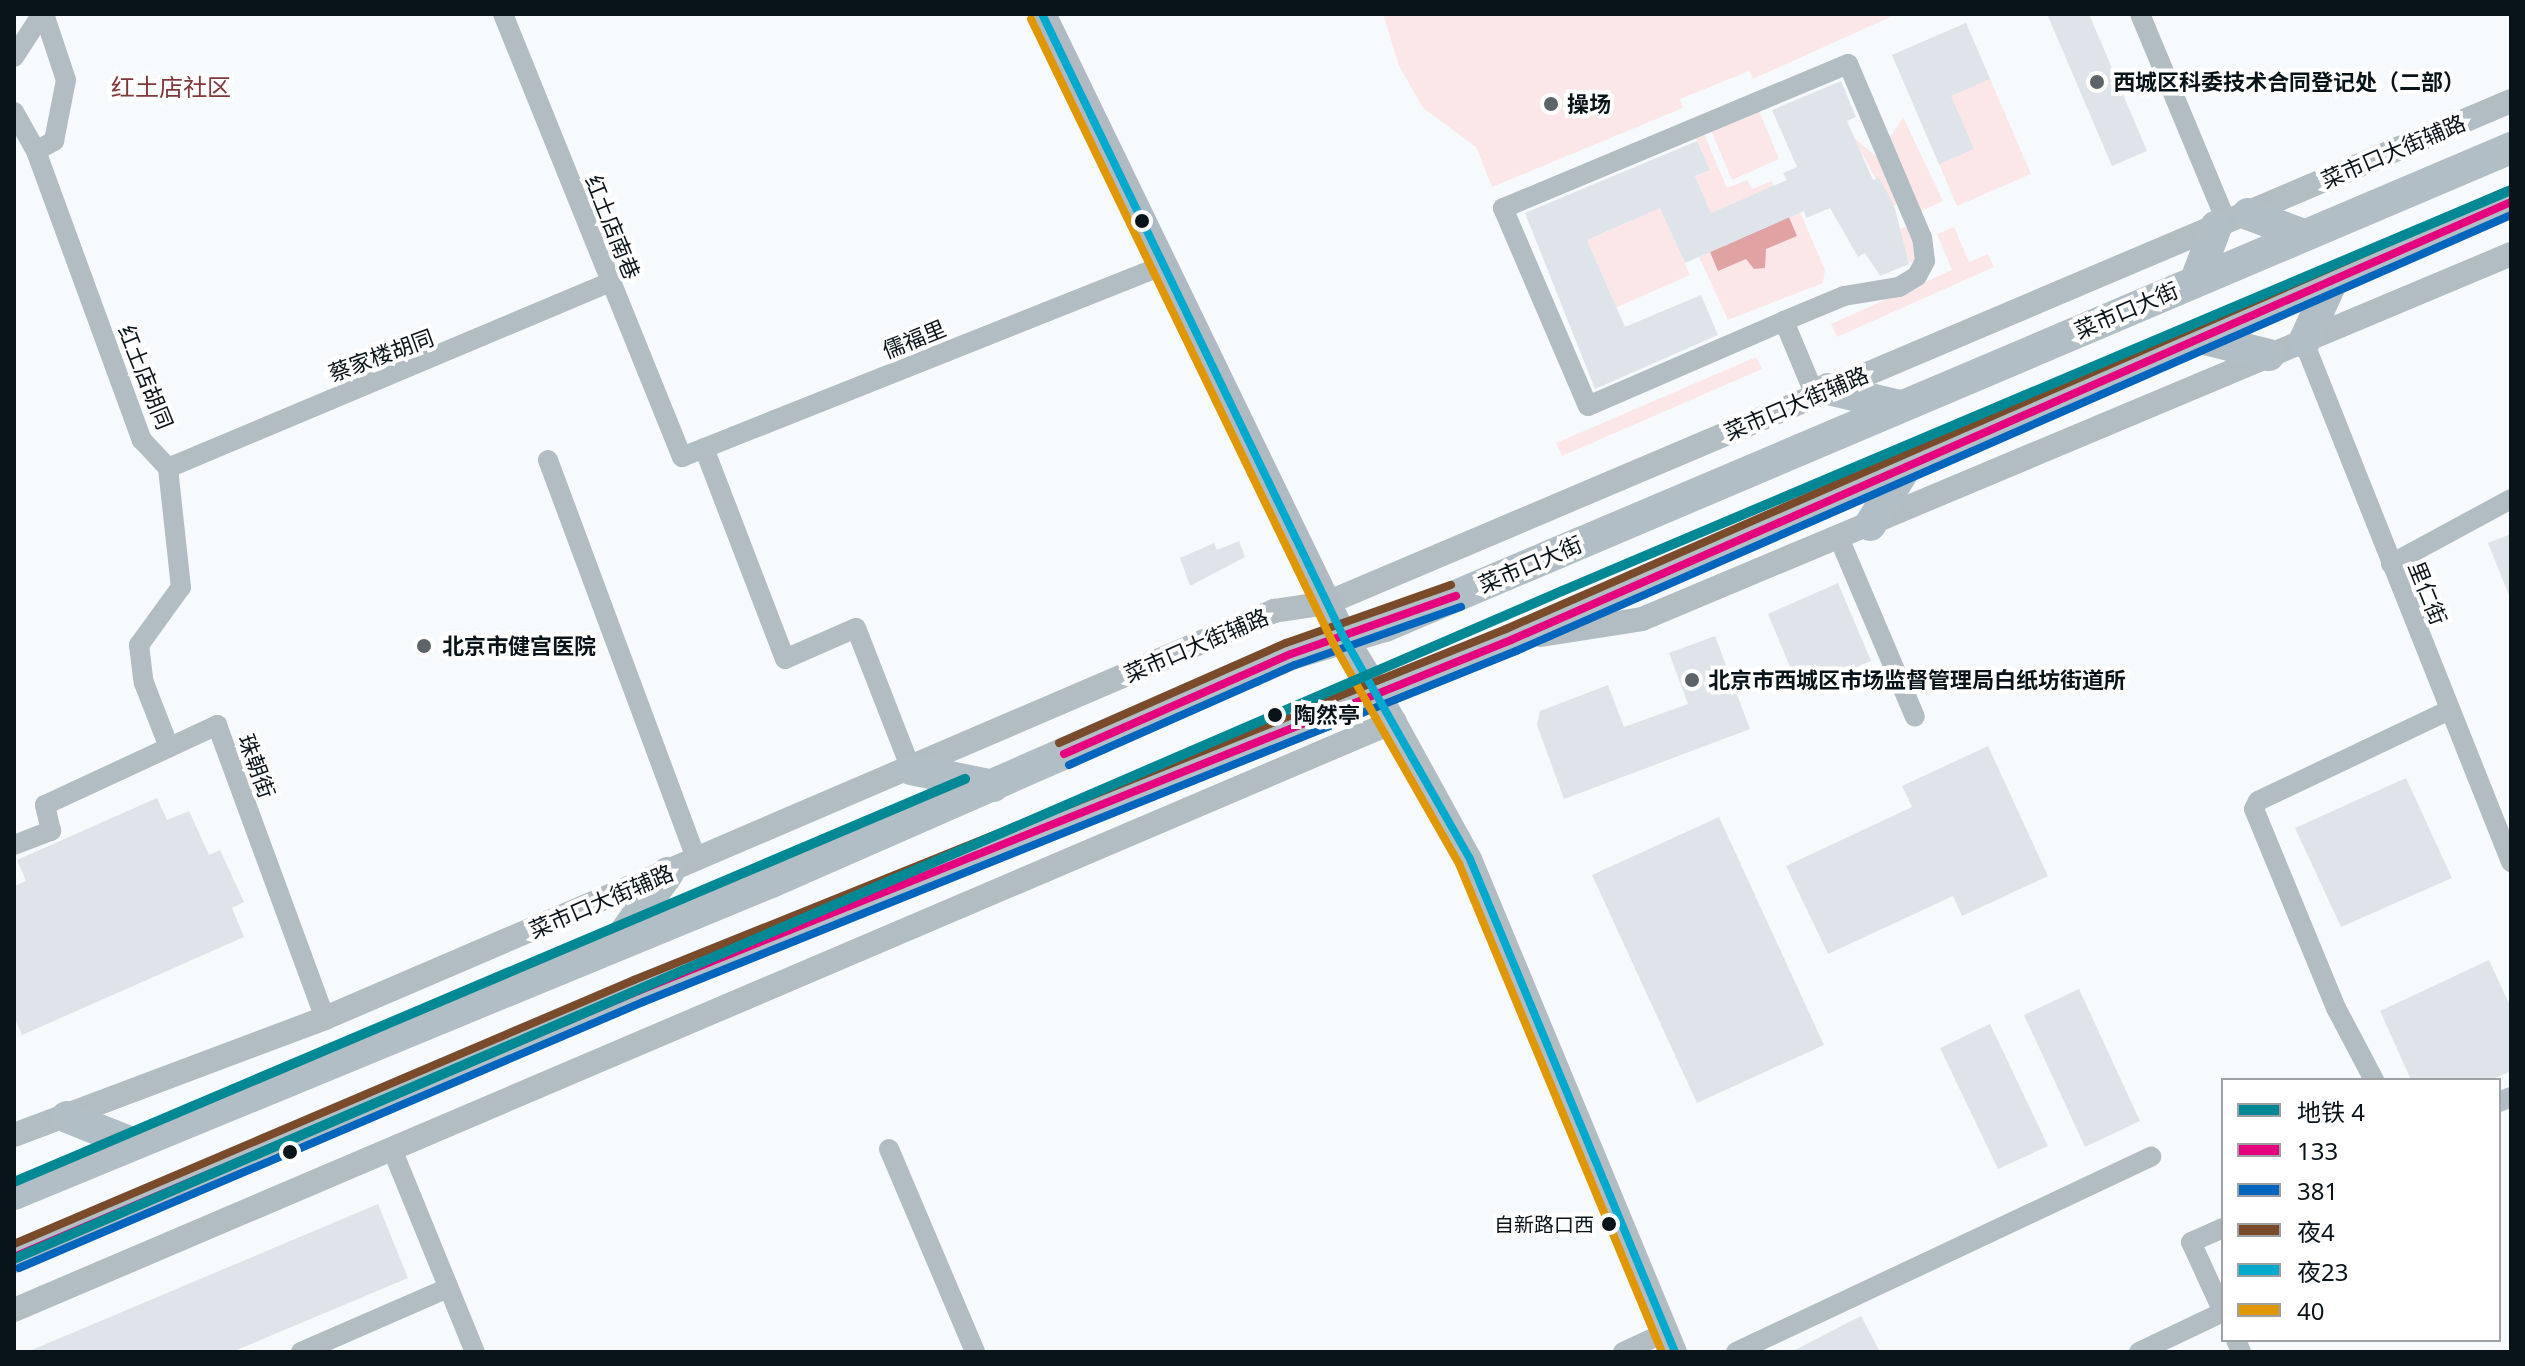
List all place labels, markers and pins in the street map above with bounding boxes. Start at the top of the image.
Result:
place label: 西城区科委技术合同登记处（二部） [2113,69,2465,95]
marker: 西城区科委技术合同登记处（二部） [2088,73,2106,91]
place label: 操场 [1567,91,1611,117]
marker: 操场 [1542,95,1560,113]
unlabelled marker [1134,213,1150,229]
place label: 北京市健宫医院 [442,633,596,659]
marker: 北京市健宫医院 [413,635,435,657]
place label: 北京市西城区市场监督管理局白纸坊街道所 [1708,667,2126,693]
marker: 北京市西城区市场监督管理局白纸坊街道所 [1683,671,1701,689]
place label: 陶然亭 [1294,702,1360,728]
marker: 陶然亭 [1263,703,1287,727]
unlabelled marker [282,1144,298,1160]
place label: 自新路口西 [1494,1212,1594,1236]
marker: 自新路口西 [1601,1216,1617,1232]

